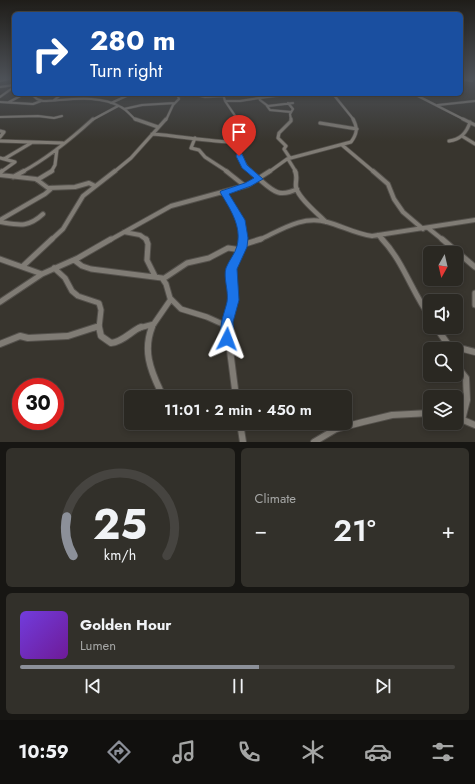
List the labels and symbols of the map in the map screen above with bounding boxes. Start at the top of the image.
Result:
pin [222,115,256,156]
north arrow [423,246,463,286]
position arrow [206,318,248,360]
speed limit sign: 30 [12,378,64,430]

